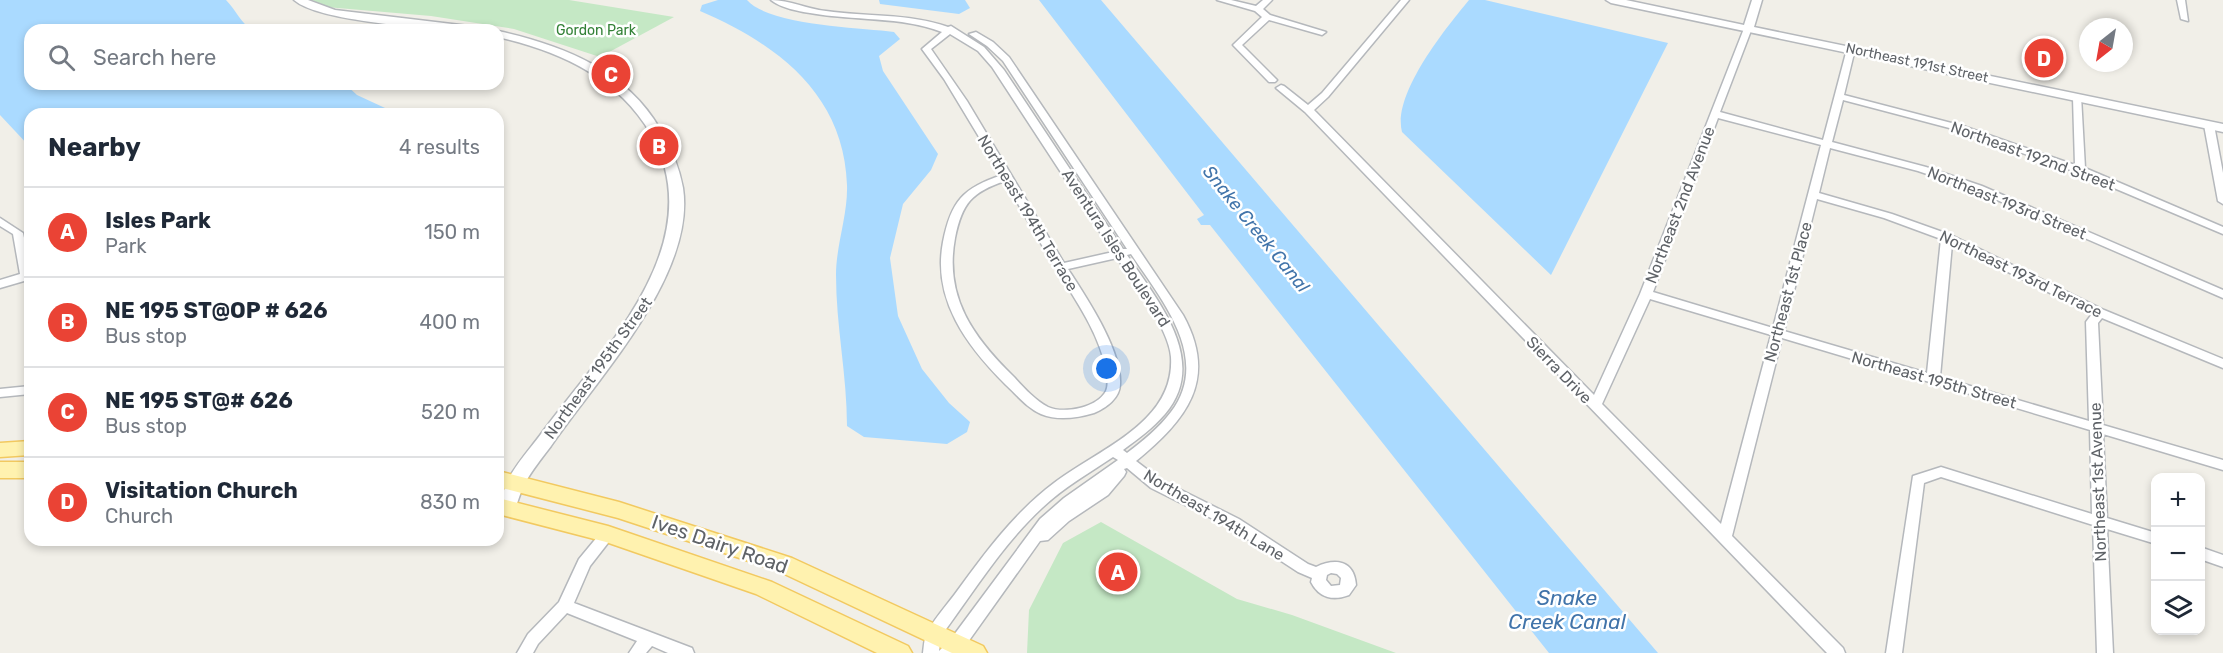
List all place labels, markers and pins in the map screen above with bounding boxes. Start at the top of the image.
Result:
pin: D [2024,36,2064,80]
pin: C [592,52,630,97]
pin: B [640,124,678,168]
pin: A [1098,550,1138,594]

